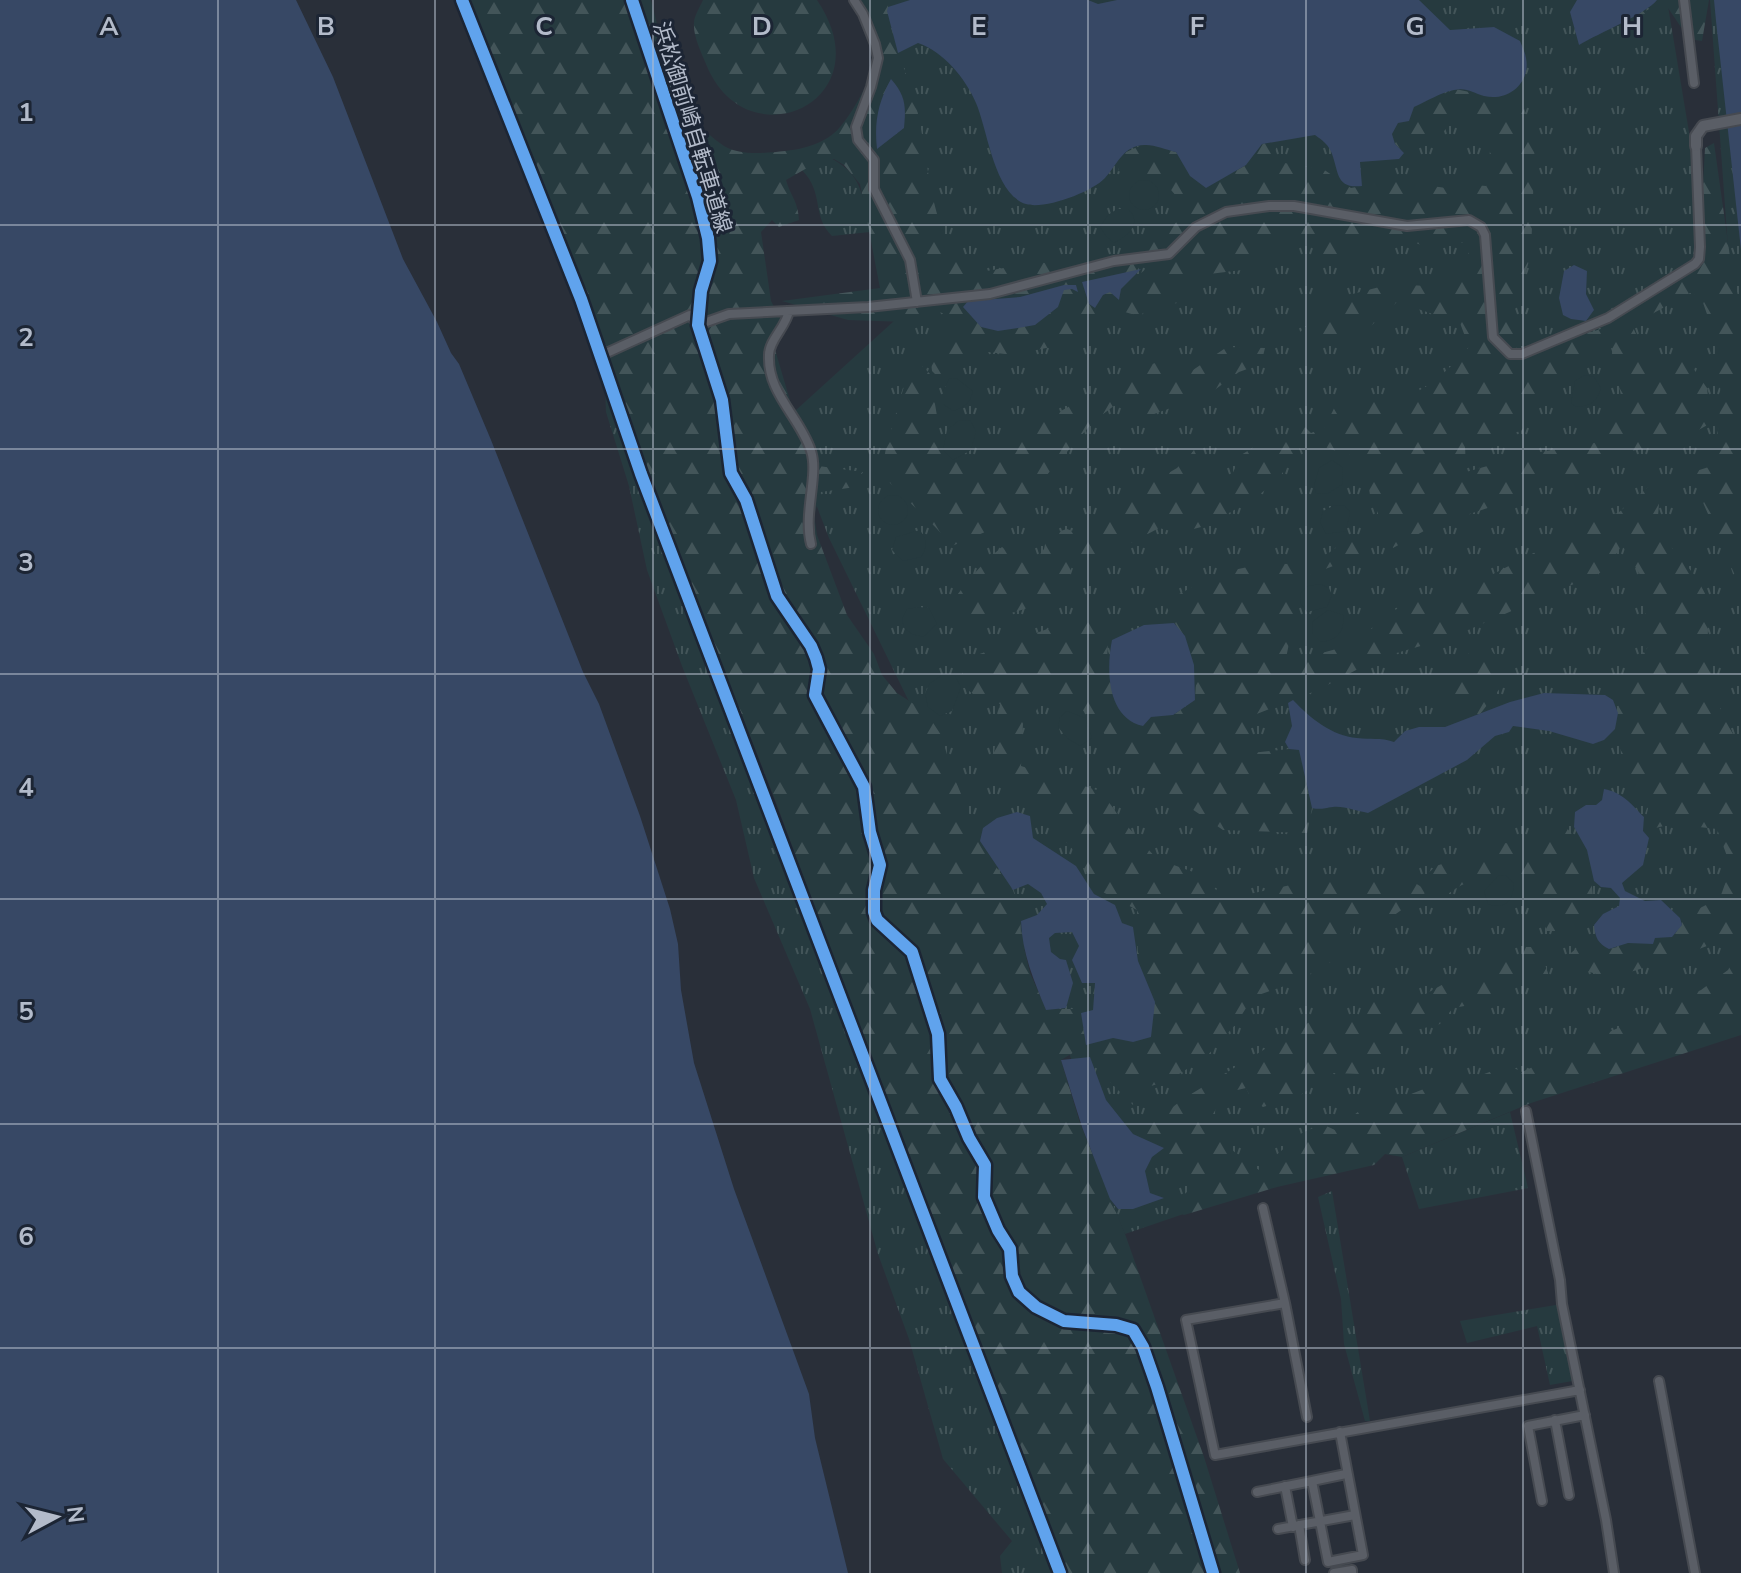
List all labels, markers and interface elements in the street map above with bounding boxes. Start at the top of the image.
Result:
text: A [99,9,119,44]
text: B [317,9,335,44]
text: C [535,9,553,44]
text: D [752,9,772,44]
text: E [971,9,987,44]
text: F [1190,9,1204,44]
text: G [1405,9,1425,44]
text: H [1622,9,1642,44]
street label: 浜松御前崎自転車道線 [646,18,739,237]
text: 1 [18,95,34,130]
text: 2 [18,320,34,355]
text: 3 [18,545,34,580]
text: 4 [18,770,34,805]
text: 5 [18,994,34,1029]
text: 6 [18,1219,34,1254]
north arrow [16,1477,96,1557]
text: N [59,1505,91,1525]

